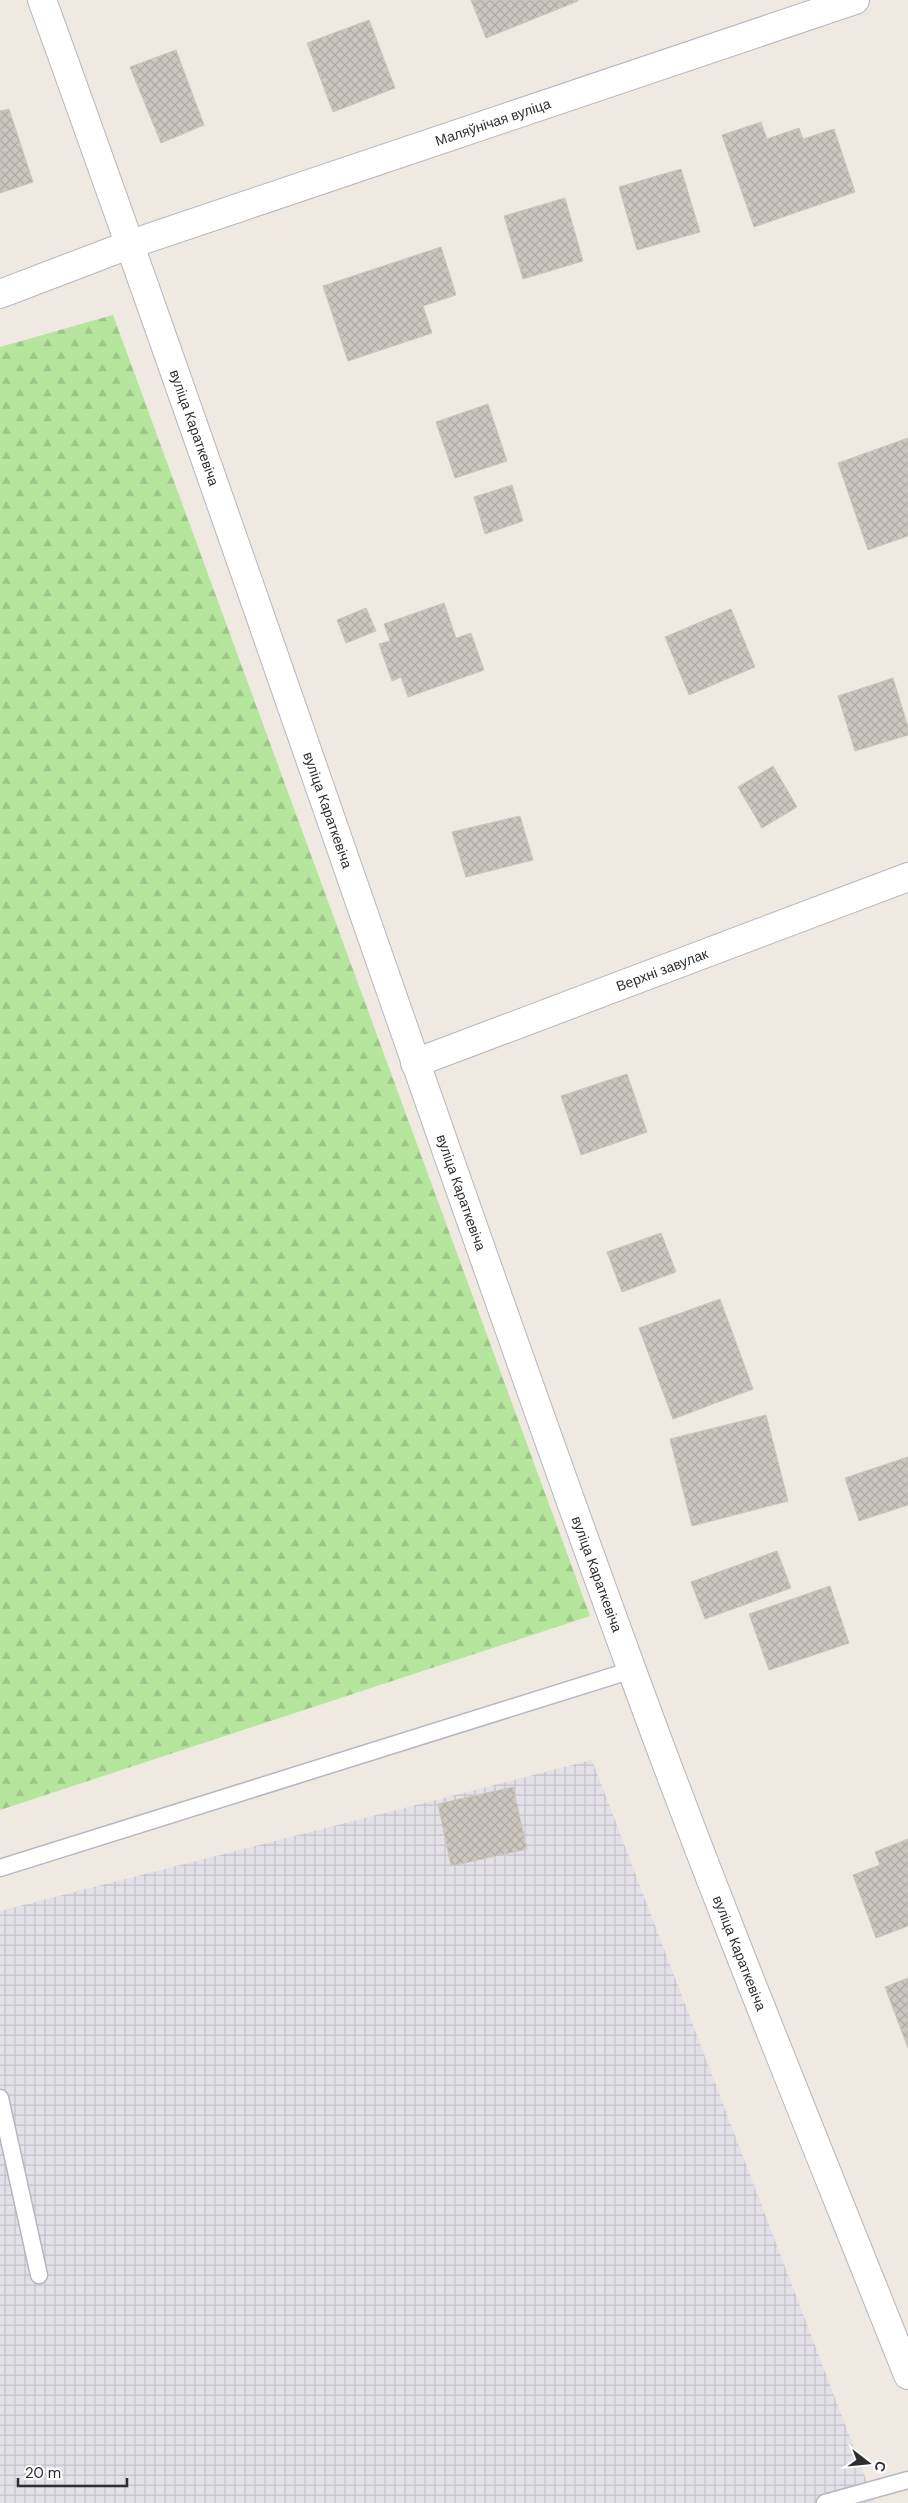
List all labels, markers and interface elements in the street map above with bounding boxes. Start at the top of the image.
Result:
street label: Маляўнічая вуліца [433,94,553,150]
street label: вуліца Караткевіча [166,367,223,488]
street label: вуліца Караткевіча [299,749,356,871]
street label: Верхні завулак [614,944,711,995]
street label: вуліца Караткевіча [432,1132,490,1253]
street label: вуліца Караткевіча [568,1514,626,1635]
street label: вуліца Караткевіча [709,1893,770,2013]
north arrow [843,2438,893,2488]
scale bar [18,2456,126,2488]
text: С [870,2459,891,2474]
text: 20 m [25,2463,61,2483]

